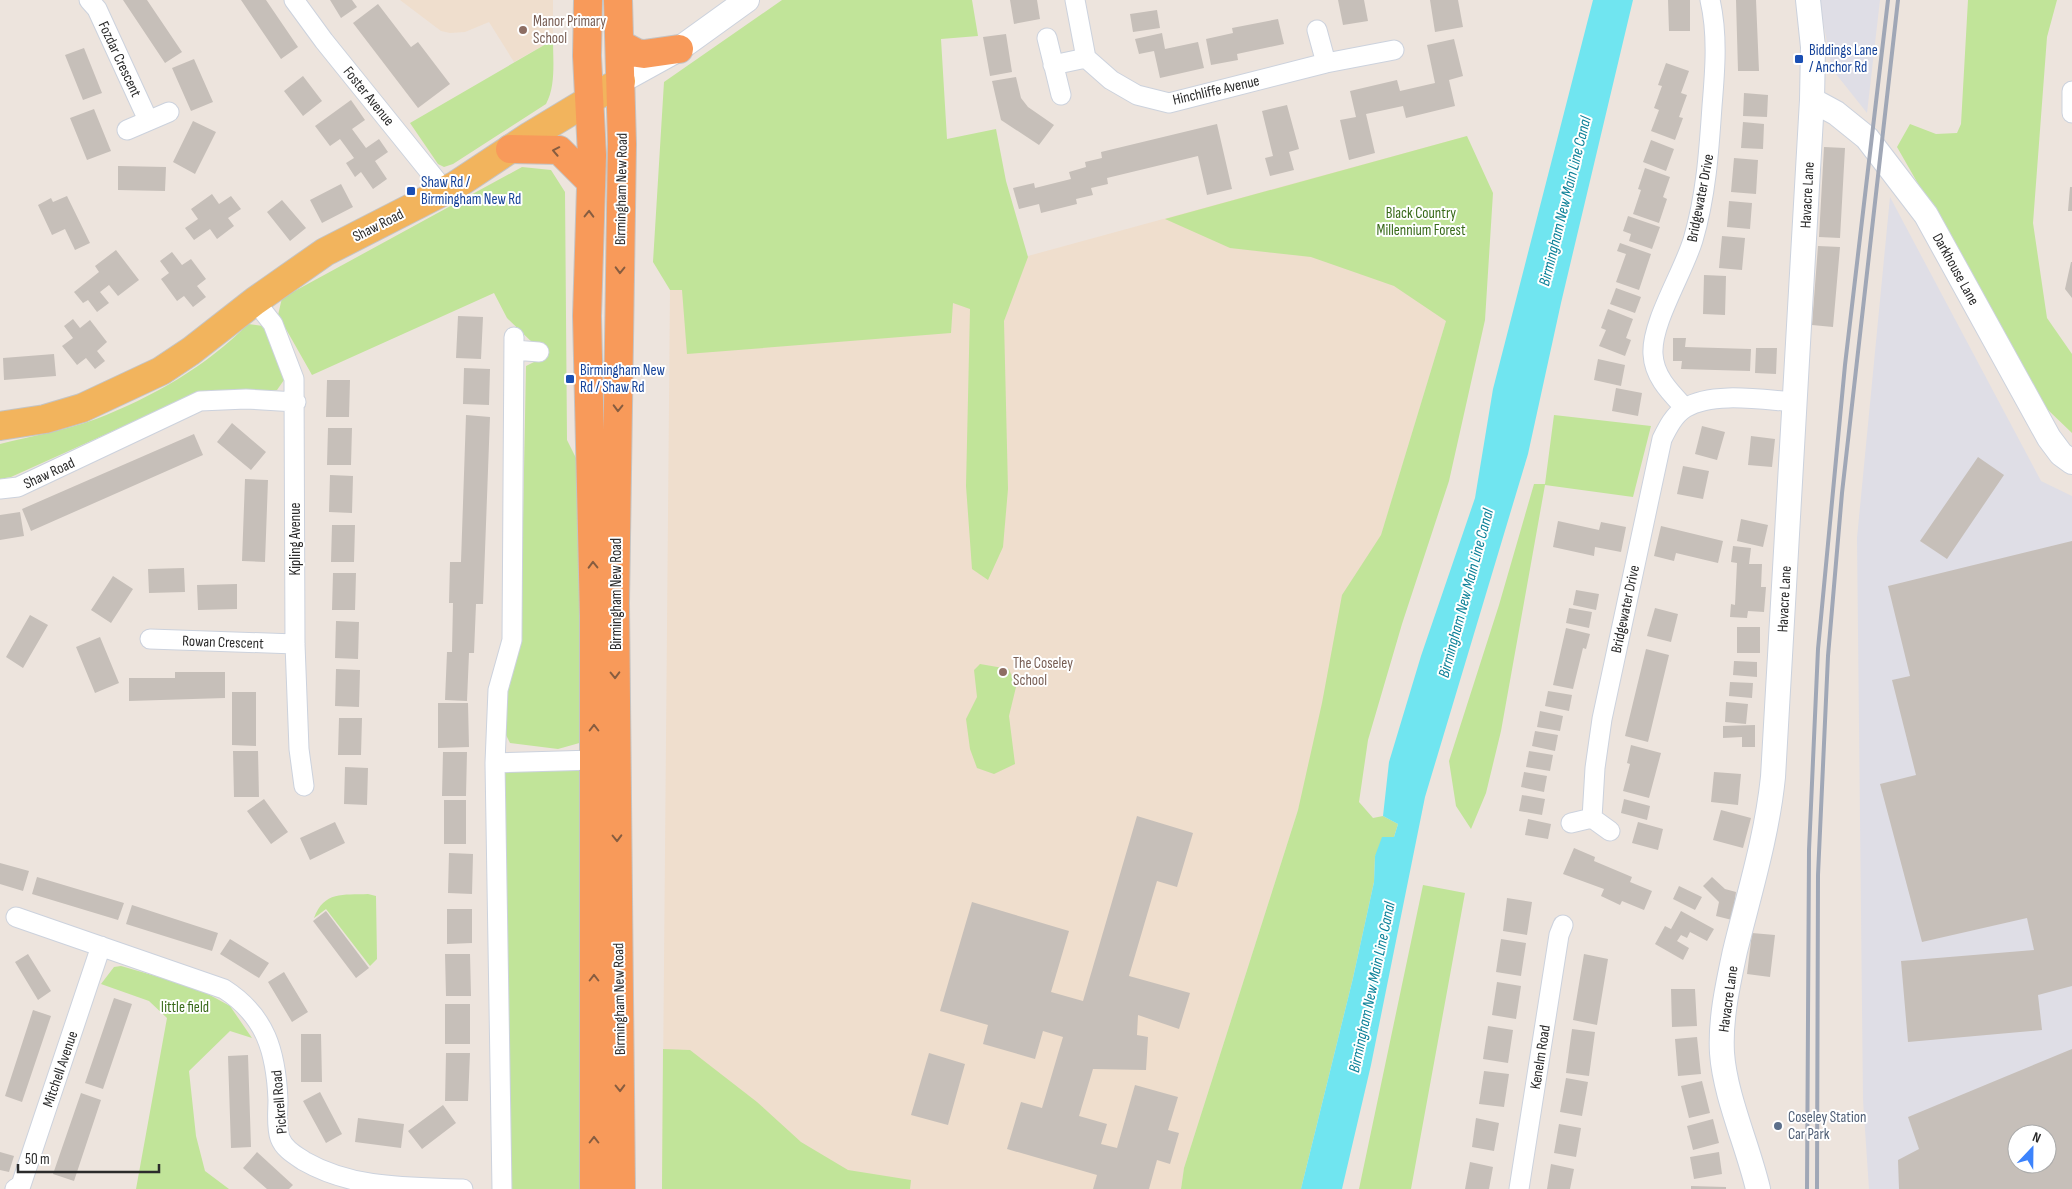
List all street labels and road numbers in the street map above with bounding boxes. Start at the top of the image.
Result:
street label: Fozdar Crescent [94,18,146,100]
street label: Foster Avenue [339,63,398,130]
street label: Hinchliffe Avenue [1171,71,1261,110]
street label: Birmingham New Road [611,133,632,245]
street label: Bridgewater Drive [1683,152,1718,244]
street label: Havacre Lane [1796,161,1819,229]
street label: Shaw Road [350,205,407,246]
street label: Darkhouse Lane [1928,230,1983,309]
street label: Shaw Road [21,453,78,494]
street label: Kipling Avenue [286,502,305,576]
street label: Birmingham New Road [607,538,626,650]
street label: Bridgewater Drive [1607,563,1644,655]
street label: Havacre Lane [1773,565,1796,633]
street label: Rowan Crescent [182,632,264,653]
street label: Birmingham New Road [609,943,630,1055]
street label: Havacre Lane [1714,965,1743,1033]
street label: Kenelm Road [1526,1024,1555,1091]
street label: Mitchell Avenue [39,1029,82,1110]
street label: Pickrell Road [267,1069,292,1135]

